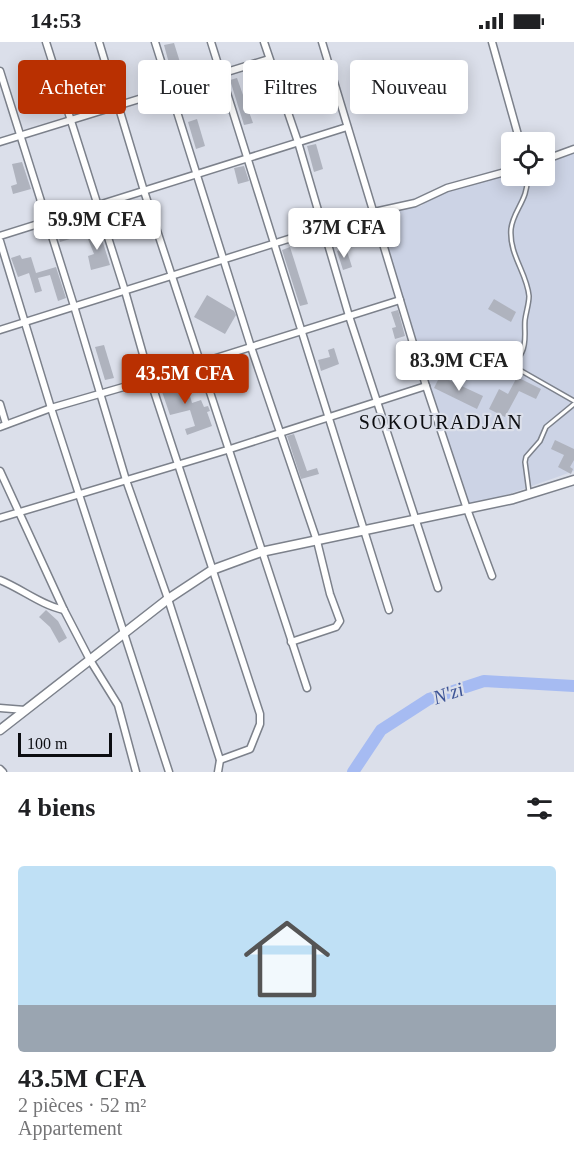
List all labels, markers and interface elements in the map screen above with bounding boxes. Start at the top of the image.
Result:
text: 14:53 [30,8,81,33]
chip: Acheter [18,60,126,114]
chip: Louer [138,60,231,114]
chip: Filtres [243,60,338,114]
chip: Nouveau [350,60,468,114]
map controls [501,132,555,186]
button: locate [501,132,555,186]
pin: 59.9M CFA [28,200,166,251]
text: 59.9M CFA [48,208,146,230]
pin: 37M CFA [289,208,399,259]
text: 37M CFA [302,216,386,238]
pin: 83.9M CFA [390,341,528,392]
text: 83.9M CFA [410,349,508,371]
pin: 43.5M CFA [116,354,254,405]
text: 43.5M CFA [136,362,234,384]
district label: SOKOURADJAN [359,411,523,433]
water label: N'zi [429,678,466,709]
scale bar [18,730,112,758]
text: 100 m [27,735,67,752]
icon: filters [523,792,556,825]
text: 4 biens [18,793,95,822]
icon: home [233,905,341,1013]
text: 43.5M CFA [18,1064,146,1093]
text: 2 pièces · 52 m² [18,1094,146,1116]
text: Appartement [18,1117,122,1139]

